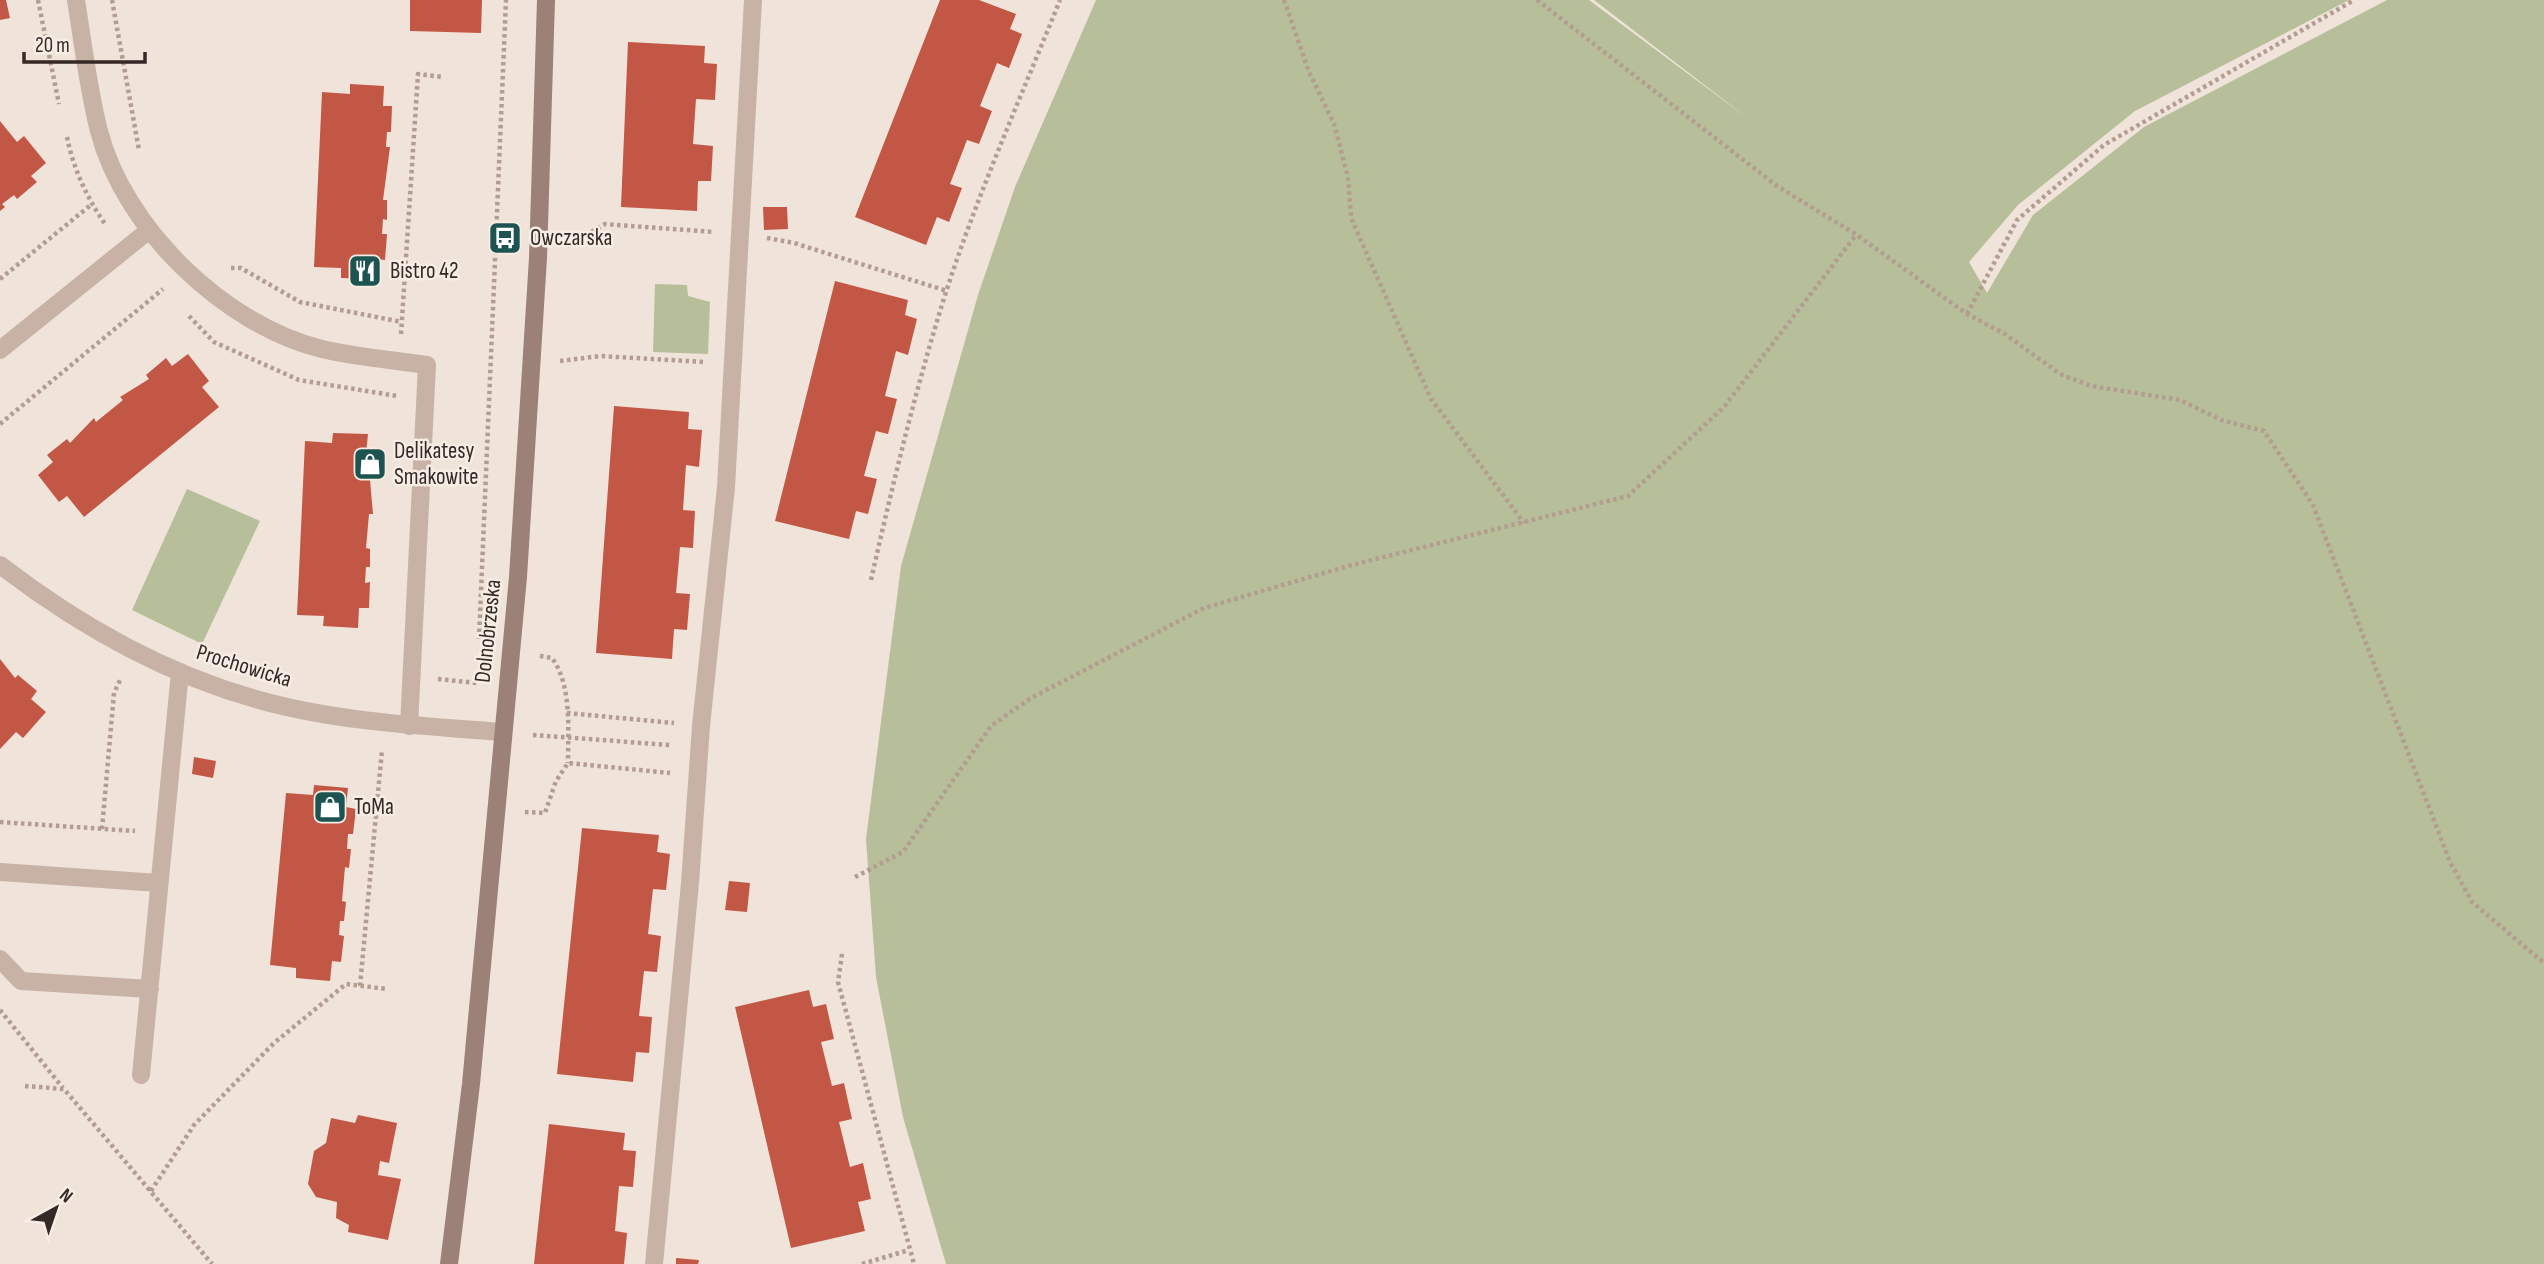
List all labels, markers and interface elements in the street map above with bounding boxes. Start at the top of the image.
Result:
scale bar [24,21,145,65]
text: 20 m [35,33,70,58]
bus stop icon: Owczarska [486,219,524,257]
place label: Owczarska [530,224,612,252]
restaurant icon: Bistro 42 [346,252,384,290]
place label: Bistro 42 [390,257,458,285]
place label: Delikatesy Smakowite [394,437,479,491]
shop icon: Delikatesy Smakowite [351,445,389,483]
street label: Dolnobrzeska [469,578,507,684]
street label: Prochowicka [193,638,295,694]
shop icon: ToMa [311,788,349,826]
place label: ToMa [354,793,394,821]
north arrow [21,1173,91,1243]
text: N [55,1184,77,1208]

